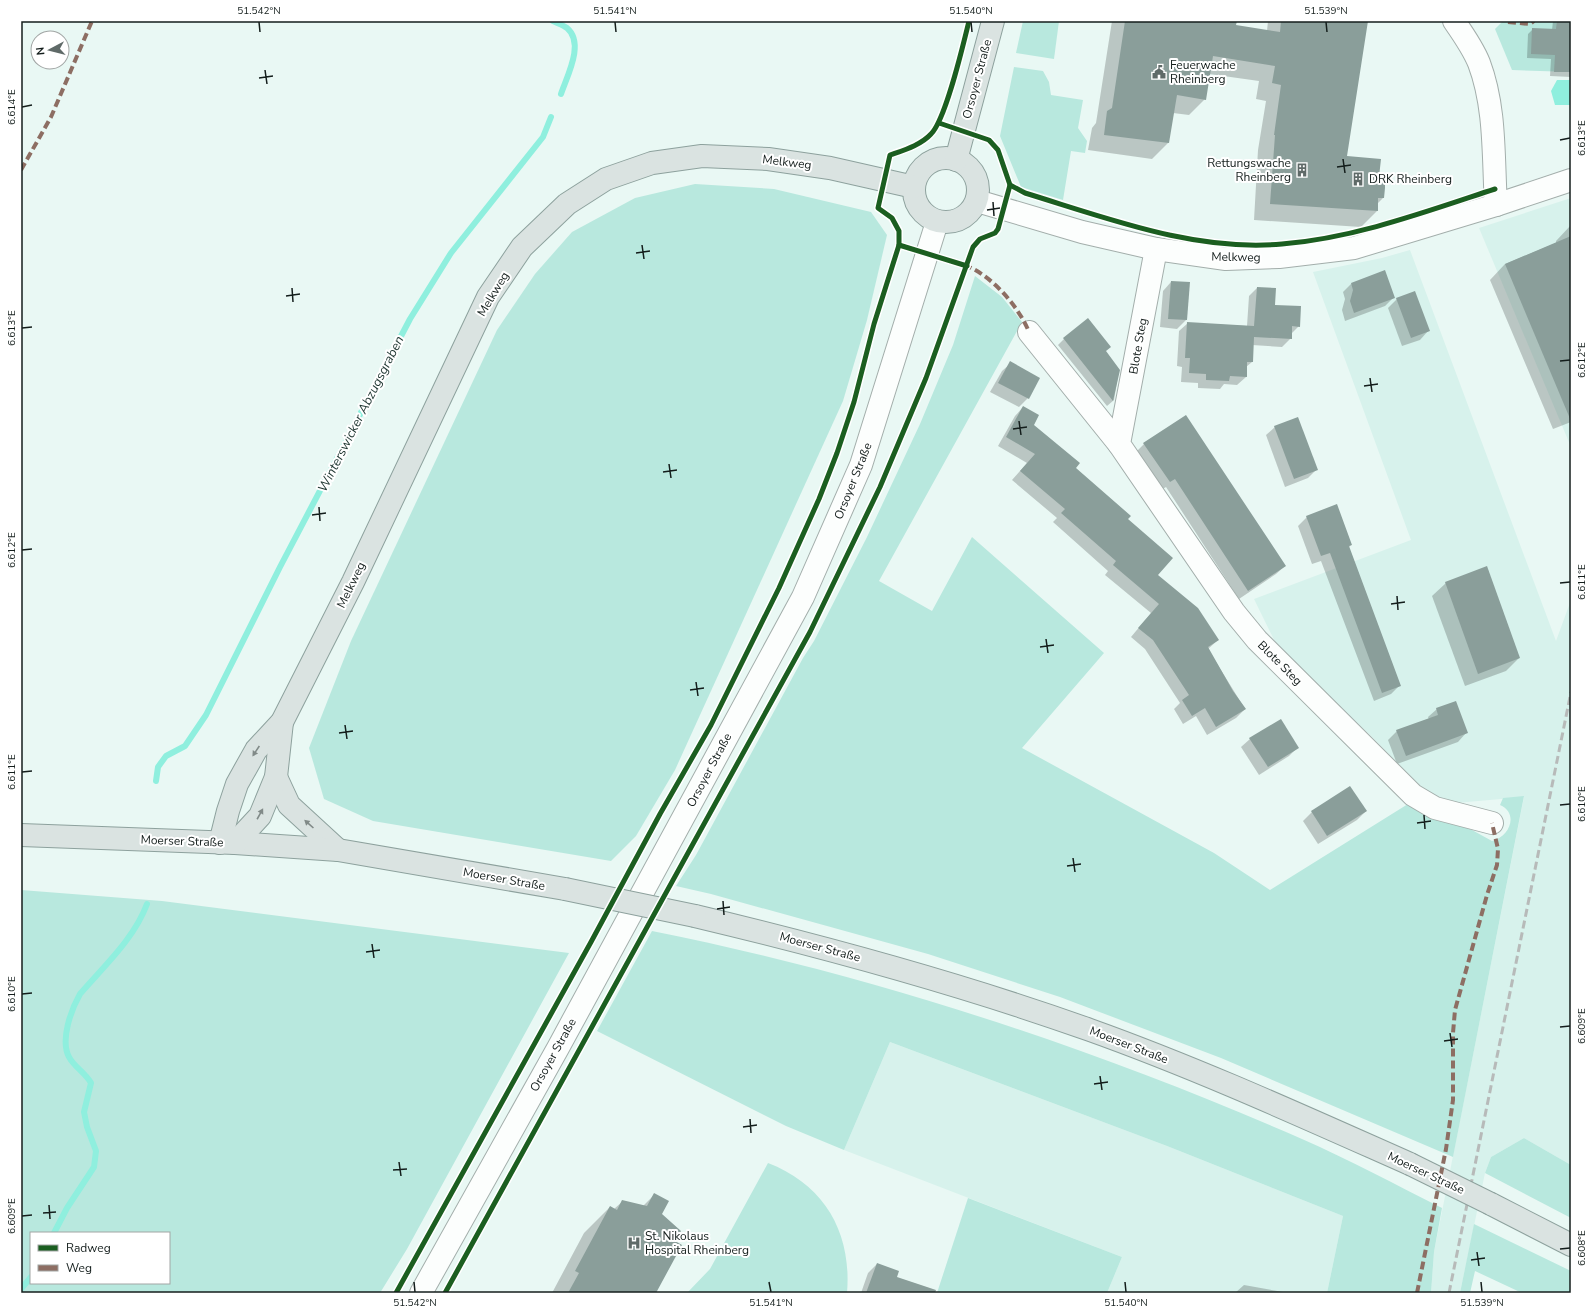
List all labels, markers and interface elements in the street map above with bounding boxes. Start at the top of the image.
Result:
text: 51.542°N [237,4,281,18]
text: 51.541°N [593,4,637,18]
text: 51.540°N [949,4,993,18]
text: 51.539°N [1304,4,1348,18]
north arrow [30,30,70,70]
street label: Orsoyer Straße [959,38,995,120]
text: N [33,46,49,56]
place label: Feuerwache Rheinberg [1170,57,1236,87]
public building icon: Feuerwache Rheinberg [1151,64,1167,80]
text: 6.614°E [5,89,19,125]
text: 6.613°E [1575,120,1589,156]
street label: Melkweg [761,151,813,173]
place label: Rettungswache Rheinberg [1207,155,1291,185]
building icon: Rettungswache Rheinberg [1294,162,1310,178]
building icon: DRK Rheinberg [1350,171,1366,187]
place label: DRK Rheinberg [1369,171,1452,187]
street label: Melkweg [1211,249,1261,265]
street label: Melkweg [473,269,513,319]
text: 6.613°E [5,310,19,346]
street label: Blote Steg [1125,317,1151,375]
water label: Winterswicker Abzugsgraben [314,333,408,495]
text: 6.612°E [1575,342,1589,378]
street label: Orsoyer Straße [830,440,876,522]
text: 6.612°E [5,532,19,568]
street label: Melkweg [333,559,369,611]
text: 6.611°E [1575,564,1589,600]
street label: Blote Steg [1254,637,1306,689]
street label: Orsoyer Straße [683,730,735,810]
one-way arrow [252,746,260,756]
text: 6.611°E [5,754,19,790]
text: 6.610°E [1575,786,1589,822]
one-way arrow [257,808,263,820]
one-way arrow [304,820,314,829]
street label: Moerser Straße [140,832,224,850]
street label: Moerser Straße [462,864,546,894]
street label: Moerser Straße [778,929,862,965]
text: 6.610°E [5,976,19,1012]
text: 6.609°E [1575,1008,1589,1044]
street label: Orsoyer Straße [526,1015,580,1095]
street label: Moerser Straße [1087,1023,1171,1067]
street label: Moerser Straße [1385,1148,1467,1198]
text: 6.609°E [5,1198,19,1234]
place label: St. Nikolaus Hospital Rheinberg [645,1228,749,1258]
text: 6.608°E [1575,1230,1589,1266]
legend [30,1232,170,1284]
hospital icon: St. Nikolaus Hospital Rheinberg [626,1235,642,1251]
text: Radweg [66,1240,111,1256]
text: Weg [66,1260,92,1276]
text: 51.542°N [393,1296,437,1310]
text: 51.541°N [749,1296,793,1310]
text: 51.540°N [1104,1296,1148,1310]
text: 51.539°N [1460,1296,1504,1310]

